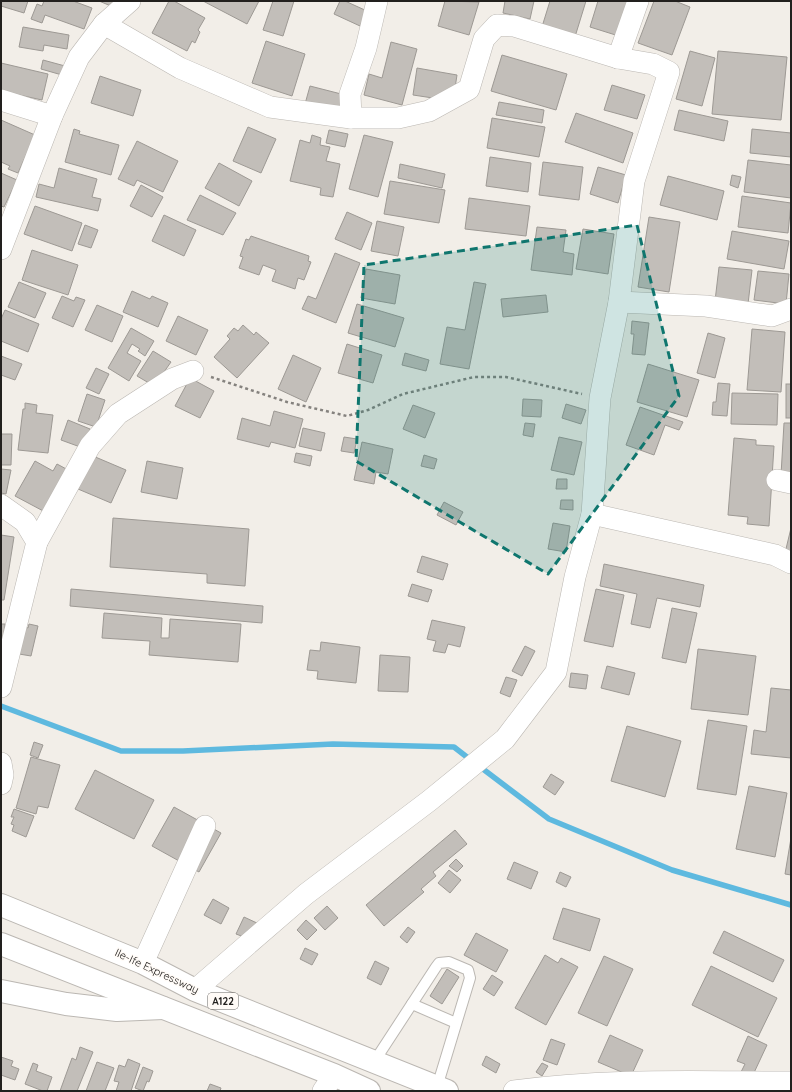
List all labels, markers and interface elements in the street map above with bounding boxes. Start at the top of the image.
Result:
street label: Ile-Ife Expressway [113,945,201,997]
road number: A122 [208,993,238,1009]

